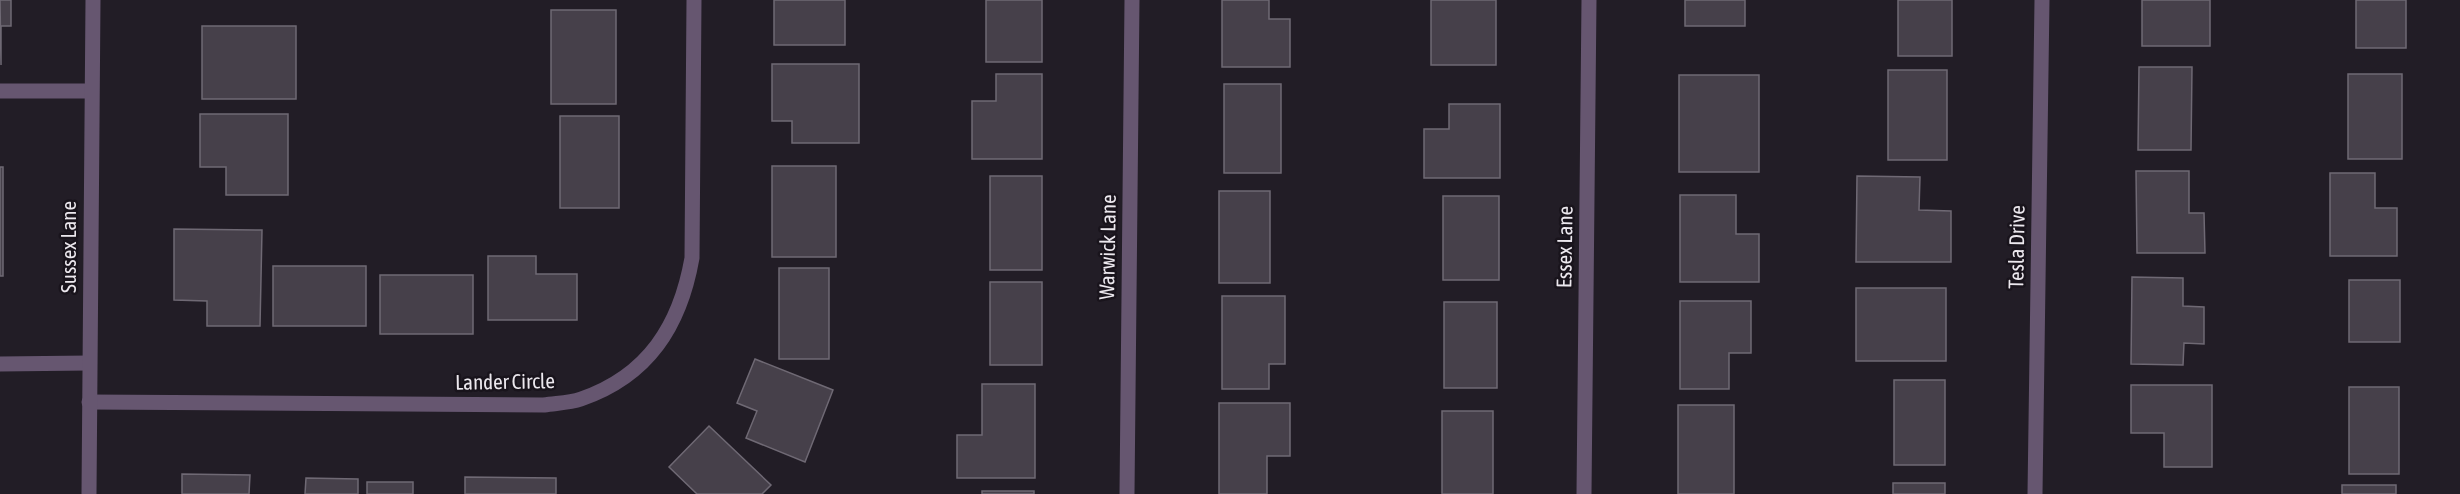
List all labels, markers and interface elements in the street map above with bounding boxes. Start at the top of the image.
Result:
street label: Warwick Lane [1094,194,1120,300]
street label: Sussex Lane [56,201,80,293]
street label: Tesla Drive [2003,205,2029,289]
street label: Essex Lane [1551,206,1577,288]
street label: Lander Circle [455,368,555,394]

